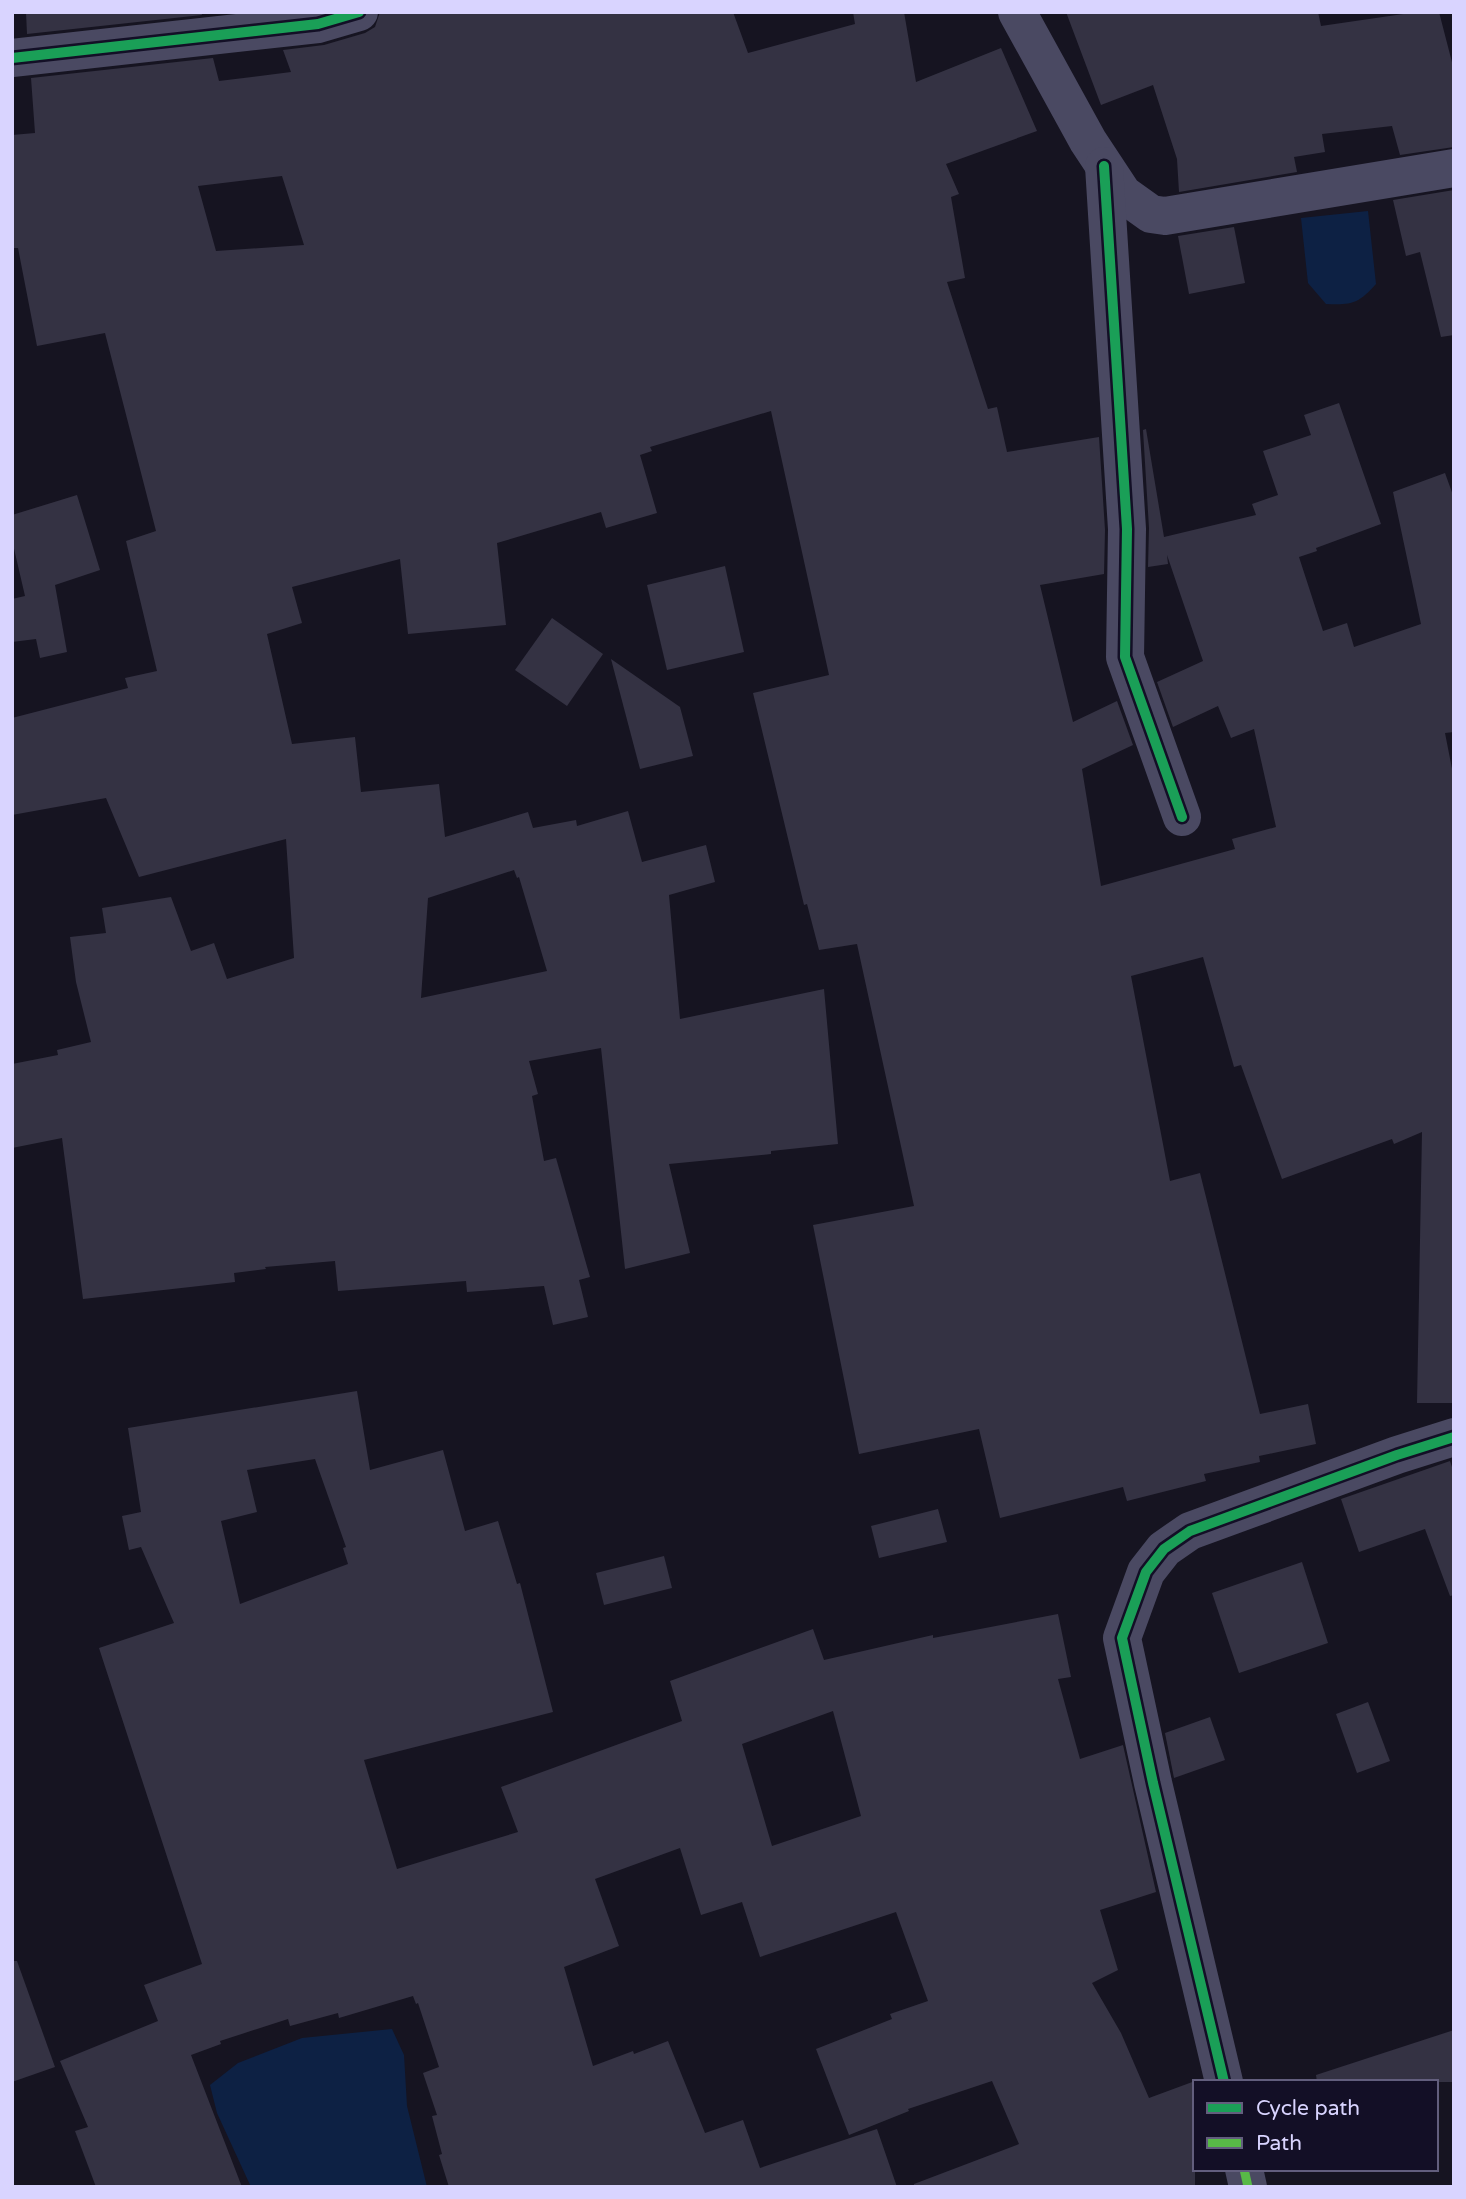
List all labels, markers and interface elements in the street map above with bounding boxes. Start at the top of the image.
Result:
legend [1193,2080,1438,2171]
text: Cycle path [1256,2096,1360,2121]
text: Path [1256,2131,1302,2156]

